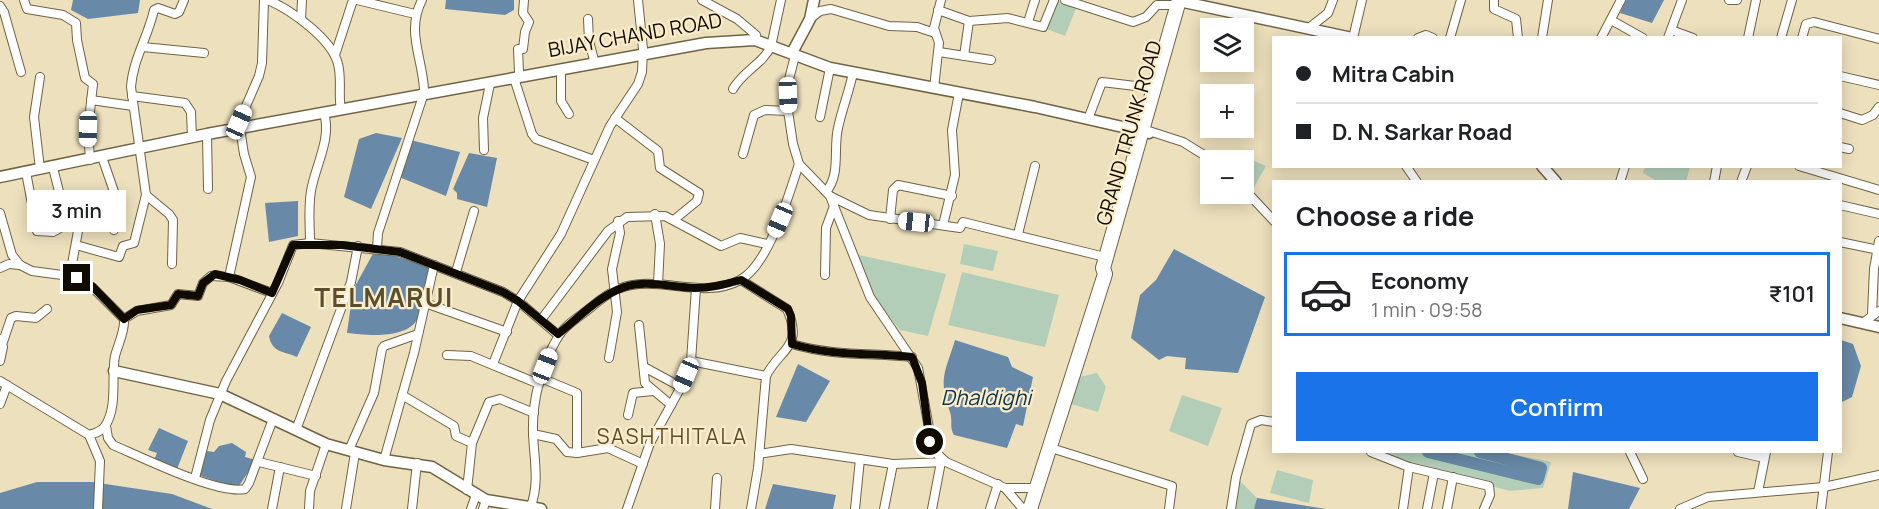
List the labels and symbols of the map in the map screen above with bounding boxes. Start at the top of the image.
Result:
street label: BIJAY CHAND ROAD [546,6,724,63]
street label: GRAND TRUNK ROAD [1089,37,1168,228]
car [778,77,798,113]
car [223,102,255,142]
car [79,111,97,147]
callout: 3 min [28,191,127,233]
car [765,200,795,240]
car [897,211,935,233]
route end [63,264,90,291]
district label: TELMARUI [314,279,454,315]
car [530,346,560,386]
car [671,355,701,395]
water label: Dhaldighi [941,383,1034,411]
district label: SASHTHITALA [597,422,747,450]
route start [916,428,943,455]

